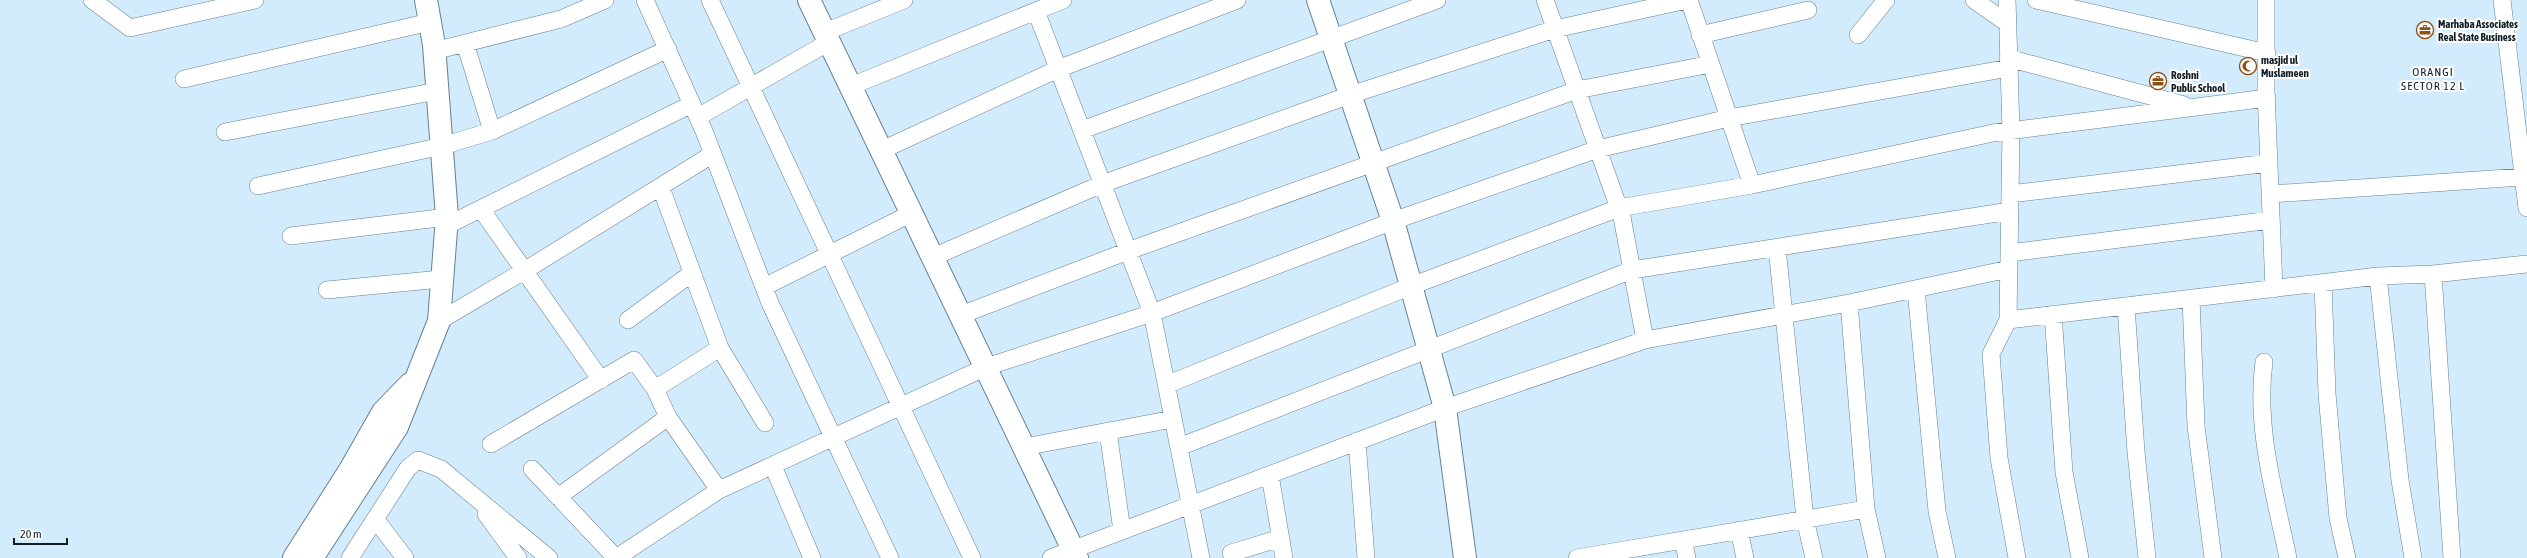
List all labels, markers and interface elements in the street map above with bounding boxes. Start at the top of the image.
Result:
place label: Marhaba Associates Real State Business [2438,18,2518,43]
office icon: Marhaba Associates Real State Business [2415,20,2435,40]
place label: masjid ul Muslameen [2261,54,2309,79]
mosque icon: masjid ul Muslameen [2238,56,2258,76]
district label: ORANGI SECTOR 12 L [2401,65,2465,93]
place label: Roshni Public School [2171,69,2226,94]
office icon: Roshni Public School [2148,71,2168,91]
scale bar [14,520,67,546]
text: 20 m [20,527,42,541]

